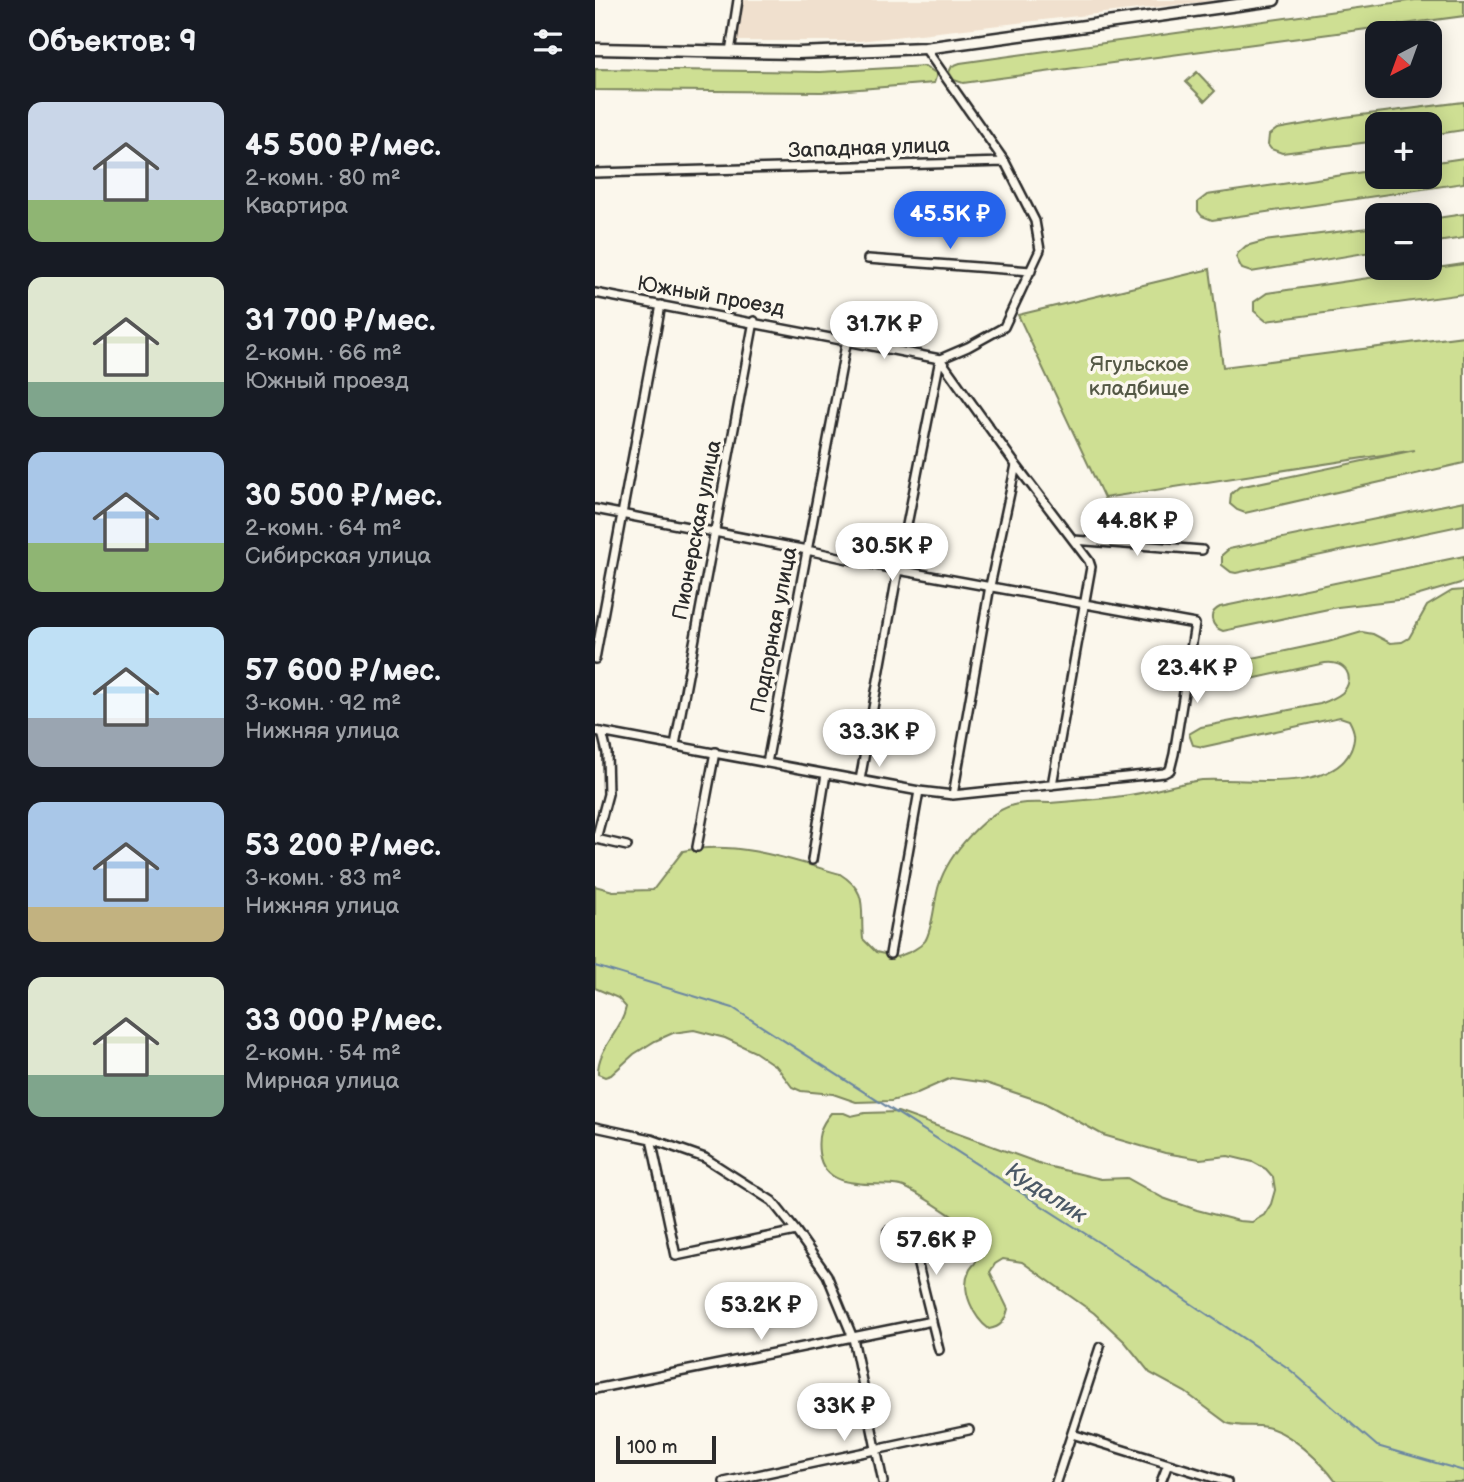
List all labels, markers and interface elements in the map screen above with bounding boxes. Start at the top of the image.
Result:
north arrow [1365,21,1442,98]
map controls [1365,21,1442,280]
icon: filters [529,23,567,61]
text: Объектов: 9 [28,24,197,60]
button: + [1365,112,1442,189]
text: 45 500 ₽/мес. [245,128,441,164]
icon: home [84,130,168,214]
street label: Западная улица [788,133,951,163]
text: 2-комн. · 80 m² [245,164,401,192]
pin: 45.5K ₽ [885,191,1015,251]
text: Квартира [245,192,348,220]
text: 45.5K ₽ [910,200,990,228]
button: − [1365,203,1442,280]
street label: Южный проезд [635,271,787,321]
pin: 31.7K ₽ [819,302,949,361]
text: 31 700 ₽/мес. [245,303,436,339]
icon: home [84,305,168,389]
text: 31.7K ₽ [846,310,922,338]
text: 2-комн. · 66 m² [245,339,402,367]
park label: Ягульское кладбище [1089,352,1190,401]
text: Южный проезд [245,367,409,395]
street label: Пионерская улица [667,437,727,622]
text: 30 500 ₽/мес. [245,478,442,514]
icon: home [84,480,168,564]
pin: 44.8K ₽ [1072,498,1202,558]
text: 44.8K ₽ [1096,507,1178,535]
text: 2-комн. · 64 m² [245,514,402,542]
pin: 30.5K ₽ [827,524,957,583]
text: 30.5K ₽ [851,532,933,560]
text: Сибирская улица [245,542,431,570]
street label: Подгорная улица [746,544,803,715]
pin: 23.4K ₽ [1132,646,1262,705]
text: 57 600 ₽/мес. [245,653,441,689]
text: 23.4K ₽ [1157,654,1237,682]
icon: home [84,655,168,739]
text: 3-комн. · 92 m² [245,689,401,717]
pin: 33.3K ₽ [814,710,944,769]
text: Нижняя улица [245,717,399,745]
text: 33.3K ₽ [839,718,919,746]
text: 53 200 ₽/мес. [245,828,441,864]
icon: home [84,830,168,914]
text: 3-комн. · 83 m² [245,864,402,892]
text: Нижняя улица [245,892,399,920]
text: 33 000 ₽/мес. [245,1003,443,1039]
icon: home [84,1005,168,1089]
text: 2-комн. · 54 m² [245,1039,401,1067]
text: Мирная улица [245,1067,399,1095]
water label: Кудалик [1000,1156,1093,1230]
pin: 57.6K ₽ [871,1218,1001,1277]
text: 57.6K ₽ [896,1226,976,1254]
pin: 53.2K ₽ [696,1282,826,1342]
text: 53.2K ₽ [721,1291,801,1319]
pin: 33K ₽ [795,1384,893,1443]
text: 33K ₽ [813,1392,875,1420]
scale bar [616,1433,716,1465]
text: 100 m [627,1436,678,1459]

